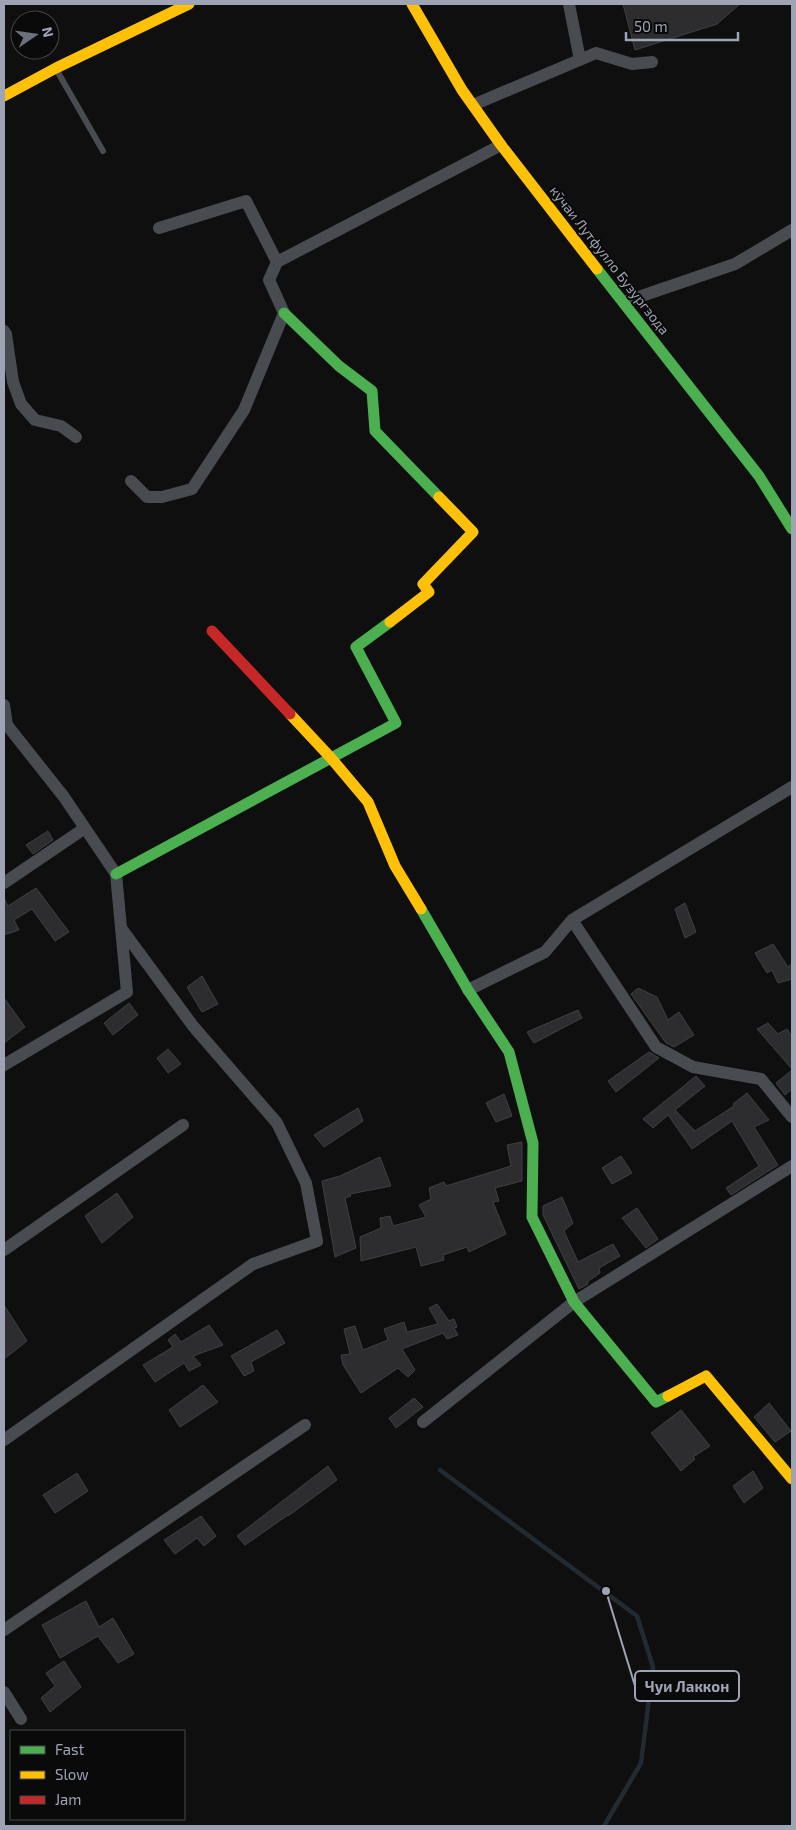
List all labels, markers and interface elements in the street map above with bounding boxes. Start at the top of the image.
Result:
north arrow [10,10,60,60]
scale bar [626,10,738,42]
text: 50 m [634,17,668,35]
text: N [39,25,58,39]
street label: кӯчаи Лутфулло Бузургзода [547,182,673,338]
callout: Чуи Лаккон [635,1671,739,1701]
text: Чуи Лаккон [645,1677,729,1695]
legend [10,1730,185,1820]
text: Fast [55,1740,85,1758]
text: Slow [55,1765,89,1783]
text: Jam [55,1790,81,1808]

